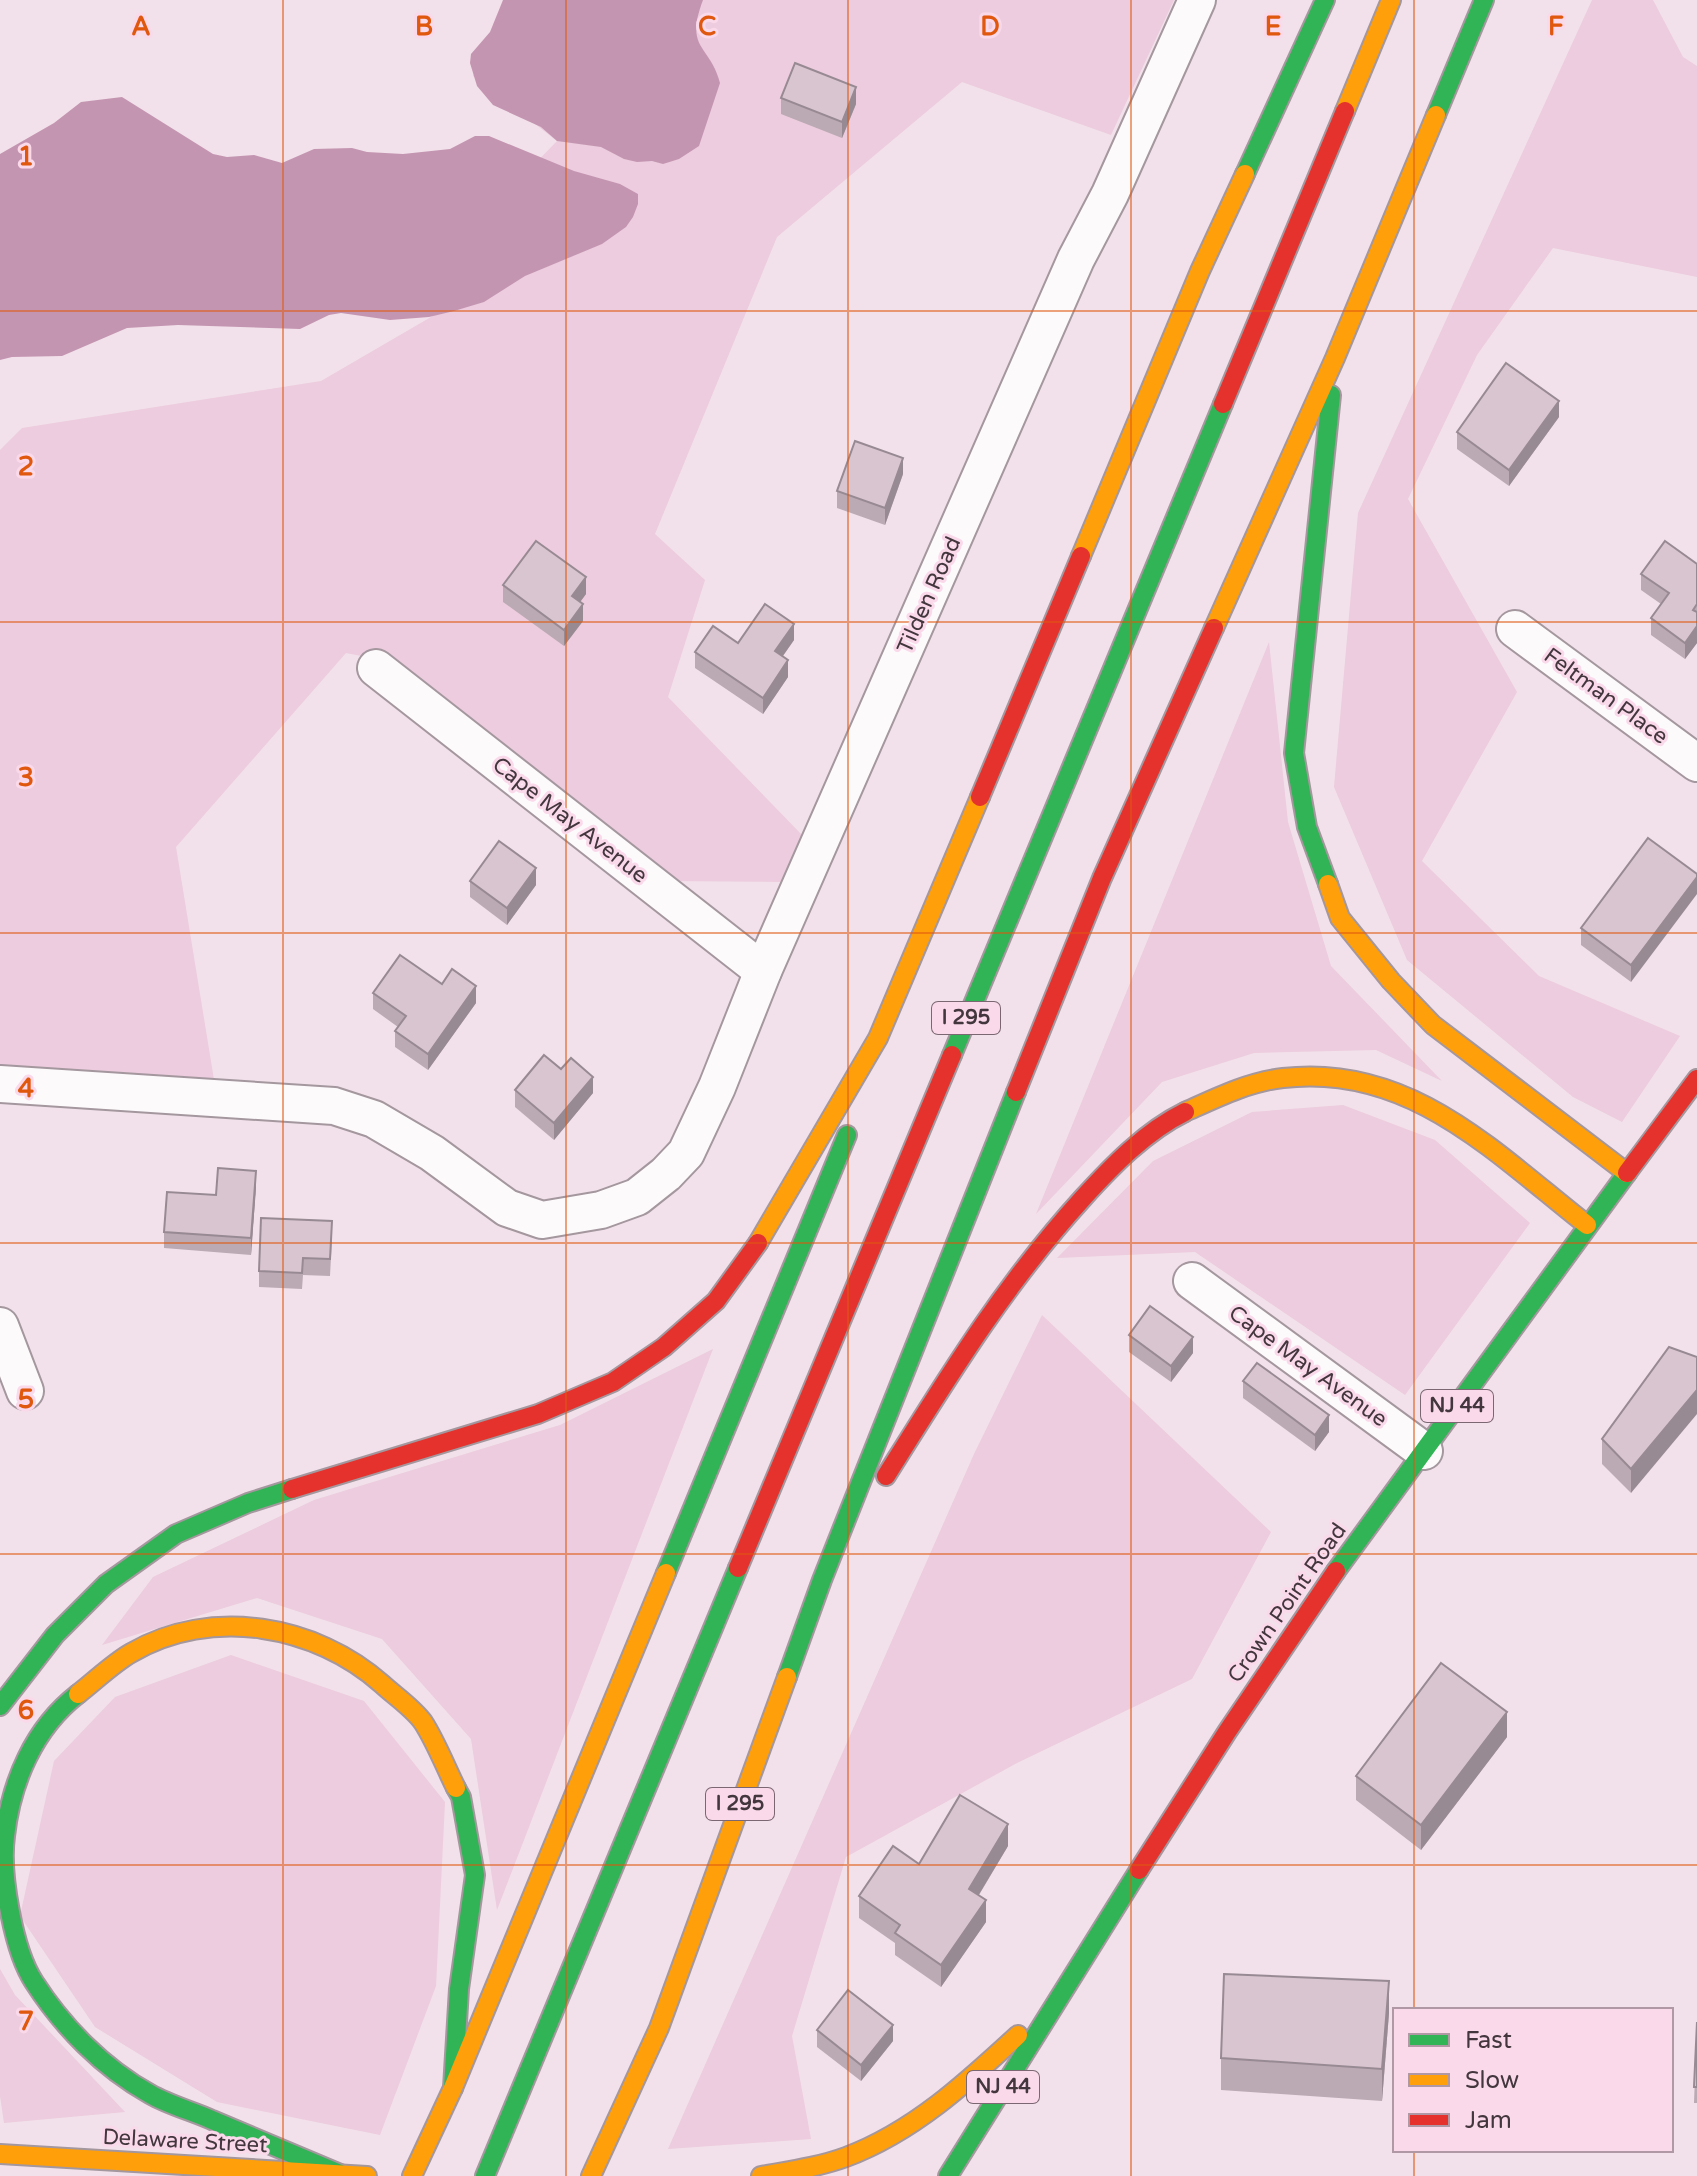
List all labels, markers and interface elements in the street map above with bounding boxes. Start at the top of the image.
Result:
text: A [131,11,151,42]
text: B [415,11,433,42]
text: C [698,11,716,42]
text: D [980,11,1000,42]
text: E [1265,11,1281,42]
text: F [1548,11,1564,42]
text: 1 [18,141,34,172]
text: 2 [18,451,34,482]
street label: Tilden Road [892,533,966,657]
street label: Feltman Place [1539,642,1673,750]
street label: Cape May Avenue [487,751,653,889]
text: 3 [18,762,34,793]
road number: I 295 [932,1002,1000,1034]
text: 4 [18,1073,34,1104]
street label: Cape May Avenue [1224,1300,1392,1432]
text: 5 [18,1384,34,1415]
road number: NJ 44 [1421,1390,1493,1422]
street label: Crown Point Road [1222,1518,1352,1688]
text: 6 [18,1695,34,1726]
road number: I 295 [706,1788,774,1820]
text: 7 [18,2006,34,2037]
legend [1393,2008,1673,2152]
text: Fast [1465,2026,1512,2055]
text: Slow [1465,2066,1519,2095]
road number: NJ 44 [967,2071,1039,2103]
text: Jam [1465,2106,1512,2135]
street label: Delaware Street [102,2124,268,2158]

